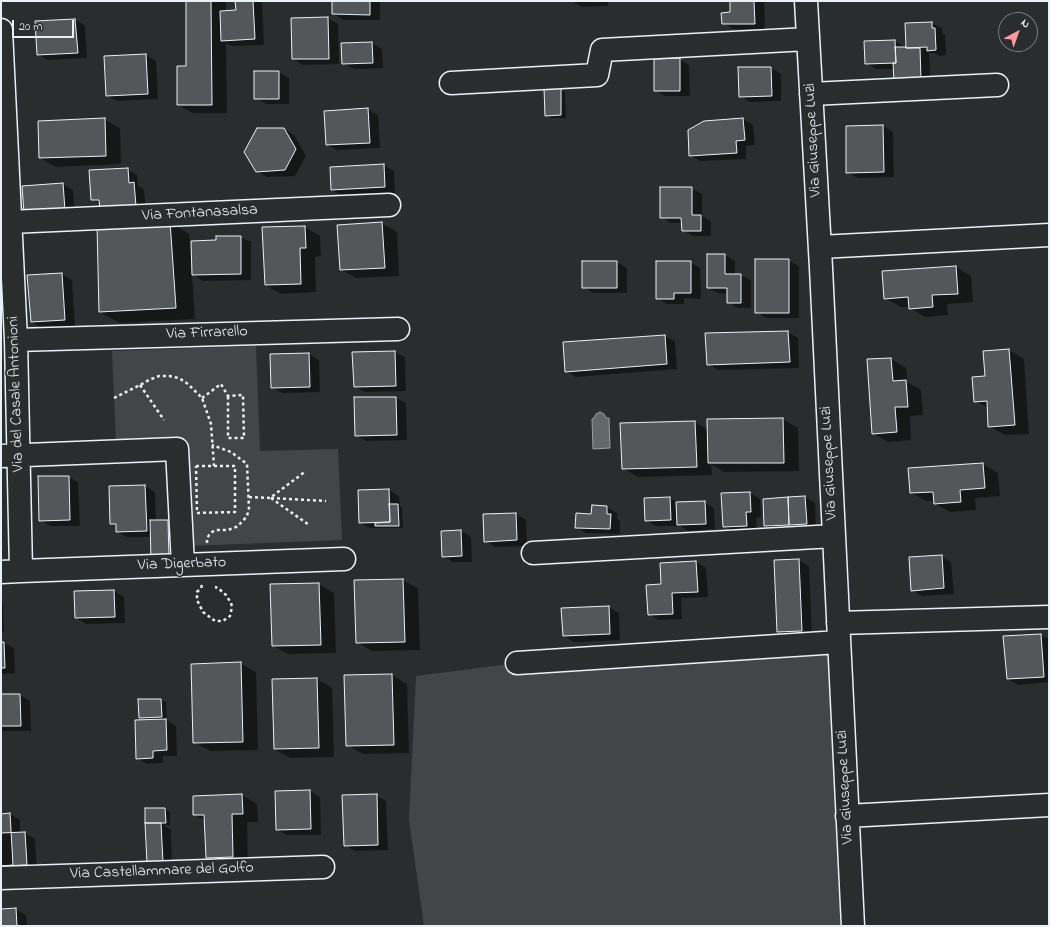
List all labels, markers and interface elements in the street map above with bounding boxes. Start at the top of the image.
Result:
scale bar [14,12,76,38]
north arrow [998,12,1038,52]
text: N [1017,15,1033,32]
text: 20 m [19,18,42,36]
street label: Via Giuseppe Luzi [801,82,827,198]
street label: Via Fontanasalsa [142,201,258,227]
street label: Via del Casale Antonioni [5,316,29,472]
street label: Via Firrarello [166,323,248,345]
street label: Via Giuseppe Luzi [817,405,843,521]
street label: Via Digerbato [137,554,227,576]
street label: Via Giuseppe Luzi [833,729,859,845]
street label: Via Castellammare del Golfo [70,859,254,885]

